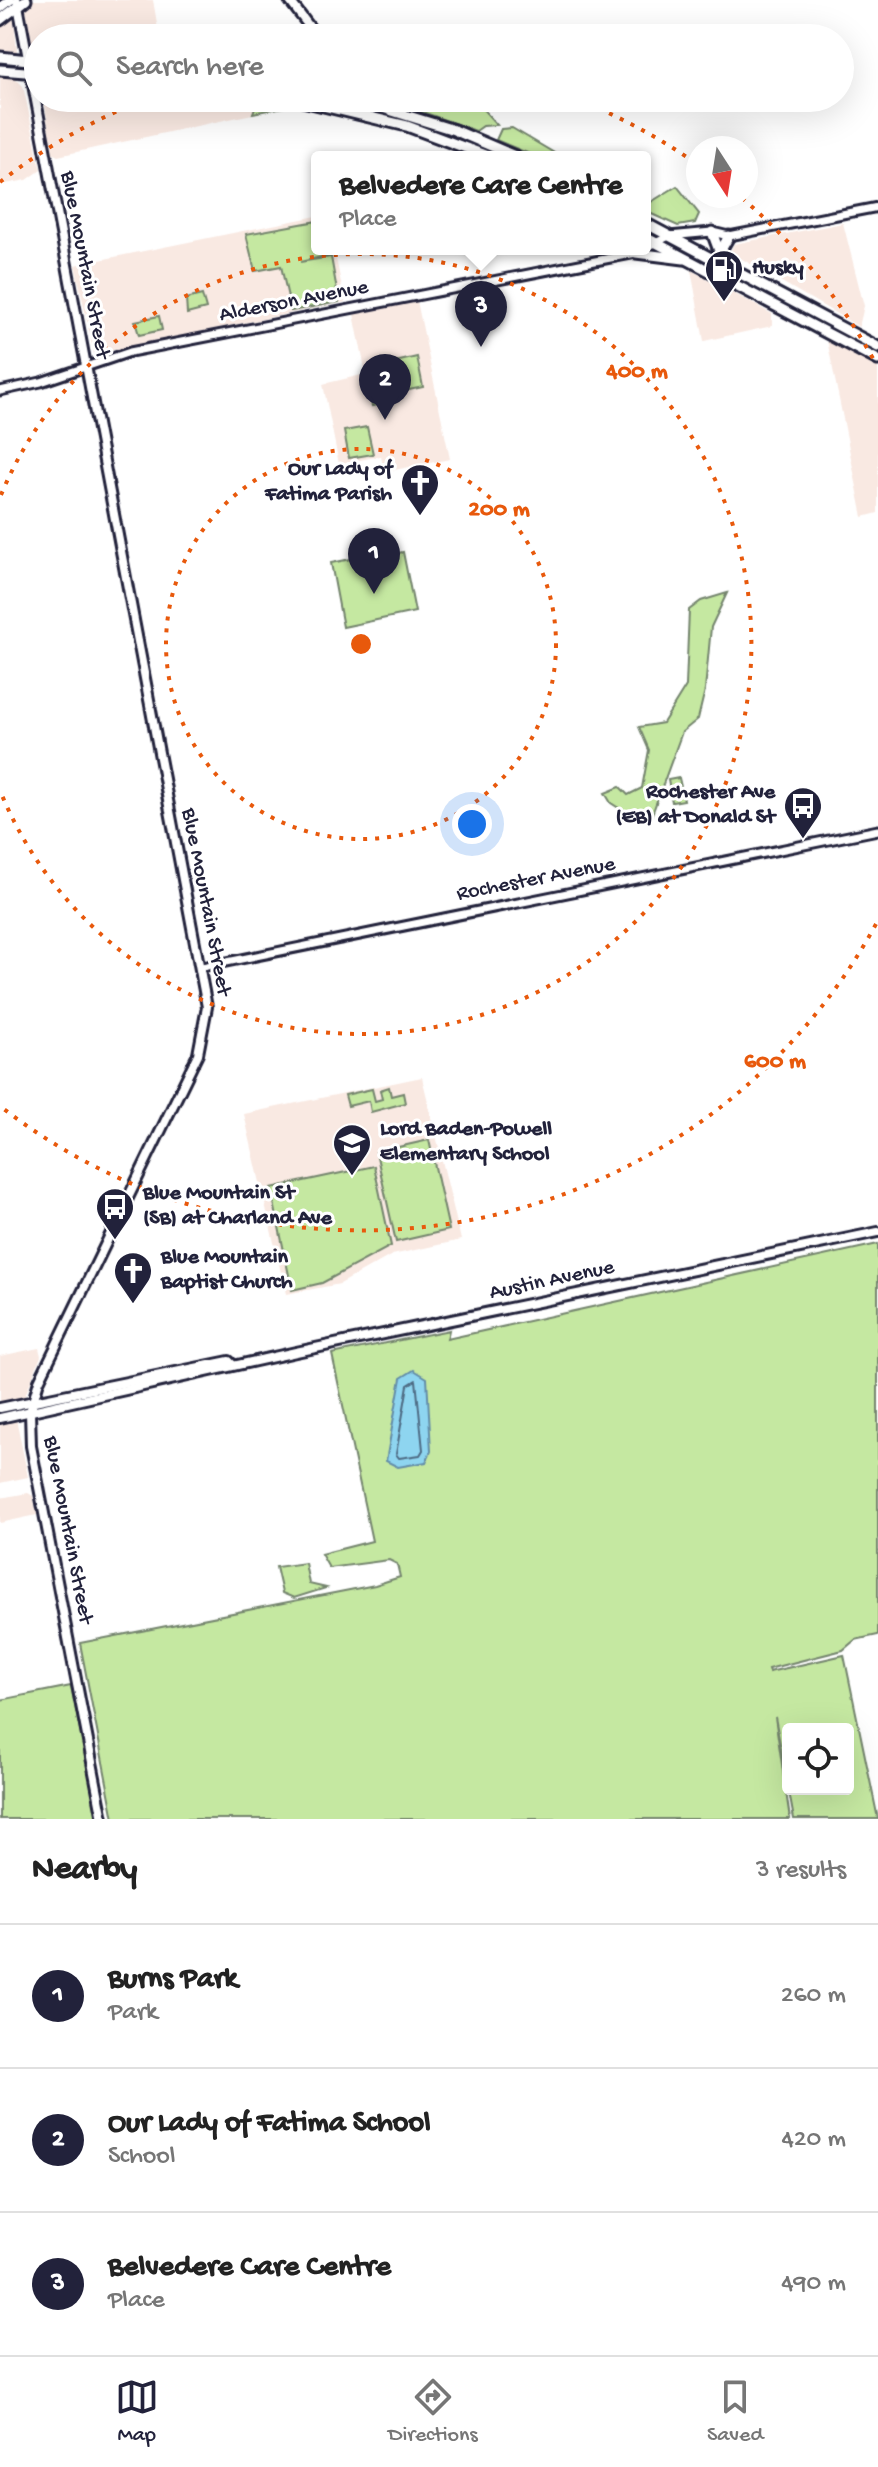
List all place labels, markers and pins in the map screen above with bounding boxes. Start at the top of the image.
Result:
fuel station icon: Husky [703,248,745,303]
place label: Husky [752,256,804,282]
pin: 3 [455,281,507,347]
pin: 2 [359,354,411,420]
place label: Our Lady of Fatima Parish [264,457,394,508]
church icon: Our Lady of Fatima Parish [399,462,441,517]
pin: 1 [348,528,400,594]
centre of rings [347,630,375,658]
place label: Rochester Ave (EB) at Donald St [615,780,777,831]
bus stop icon: Rochester Ave (EB) at Donald St [782,785,824,840]
place label: Lord Baden-Powell Elementary School [380,1117,552,1168]
school or university icon: Lord Baden-Powell Elementary School [331,1122,373,1177]
place label: Blue Mountain St (SB) at Charland Ave [142,1181,333,1232]
bus stop icon: Blue Mountain St (SB) at Charland Ave [94,1186,136,1241]
place label: Blue Mountain Baptist Church [160,1245,293,1296]
church icon: Blue Mountain Baptist Church [112,1250,154,1305]

